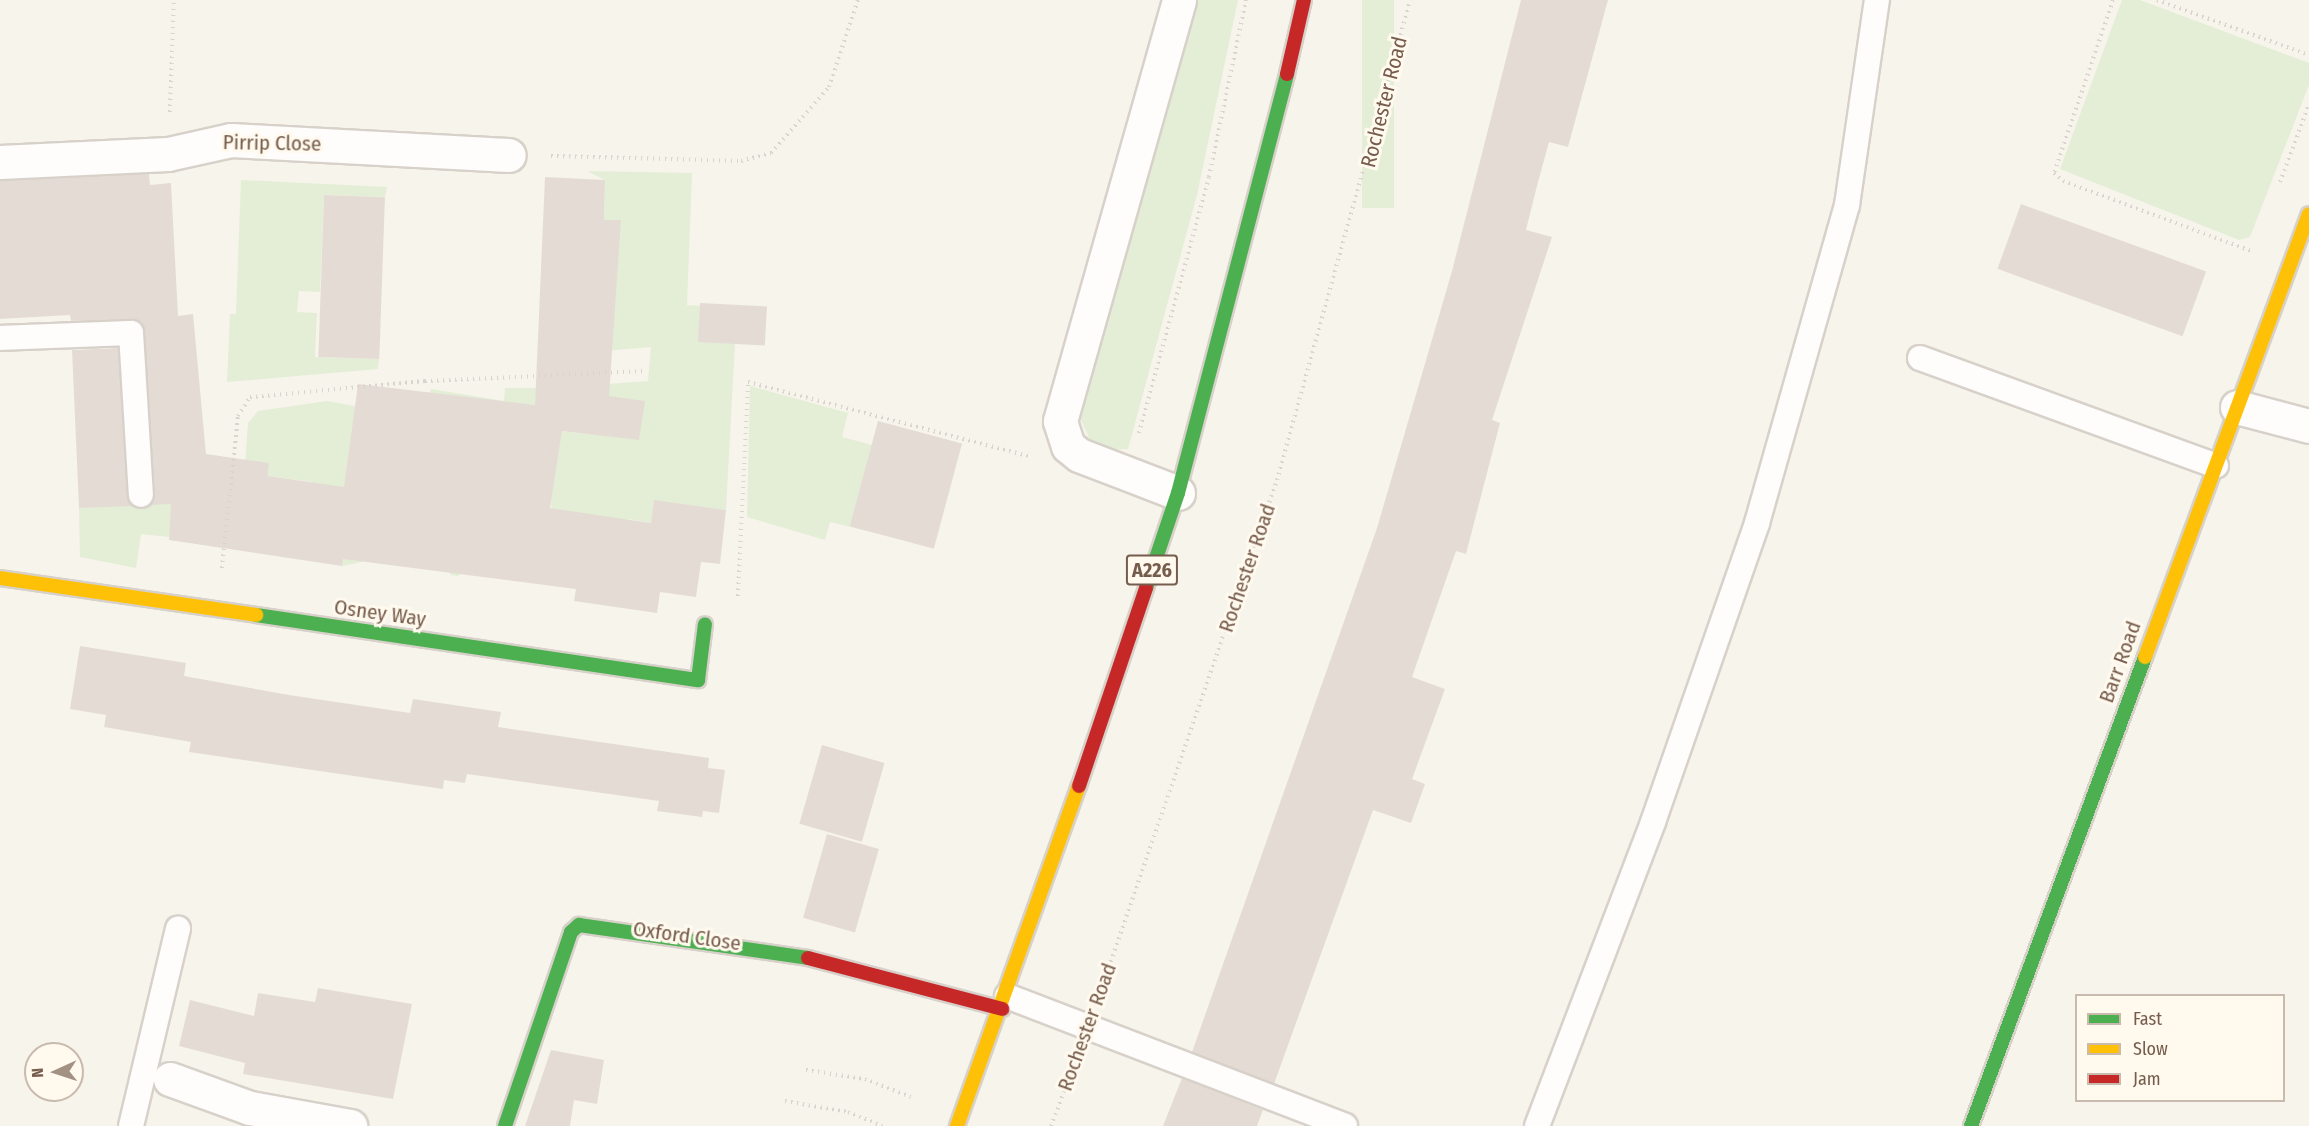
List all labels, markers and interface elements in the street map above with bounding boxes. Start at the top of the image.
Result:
street label: Rochester Road [1356,34,1412,170]
street label: Pirrip Close [222,130,322,156]
street label: Rochester Road [1213,500,1281,636]
road number: A226 [1125,553,1179,587]
street label: Osney Way [333,594,427,632]
street label: Barr Road [2094,618,2146,706]
street label: Oxford Close [631,916,743,956]
street label: Rochester Road [1052,960,1122,1094]
legend [2075,994,2285,1102]
text: Fast [2133,1008,2162,1030]
text: Slow [2133,1038,2168,1060]
north arrow [24,1042,84,1102]
text: N [28,1068,47,1078]
text: Jam [2133,1068,2161,1090]

